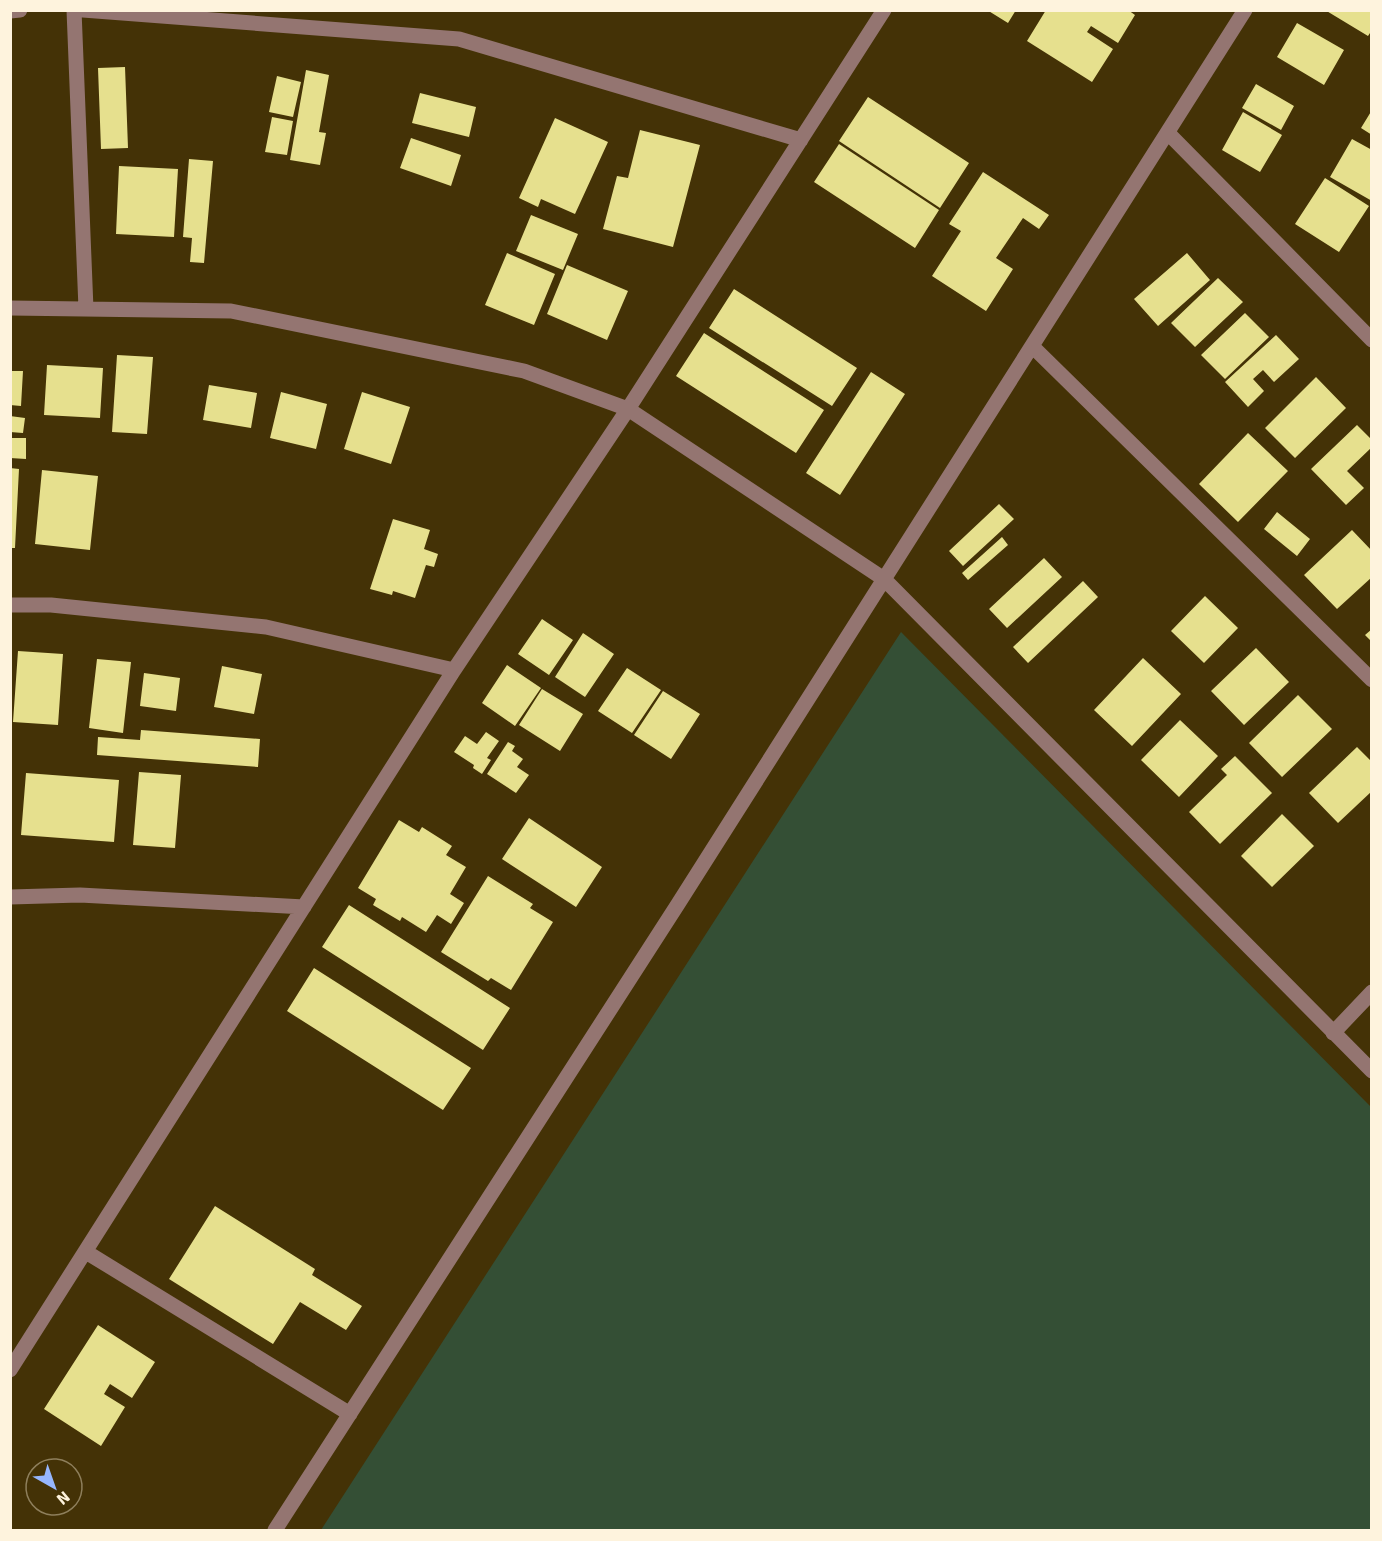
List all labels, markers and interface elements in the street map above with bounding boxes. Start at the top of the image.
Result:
north arrow [24,1457,84,1517]
text: N [52,1486,74,1509]

